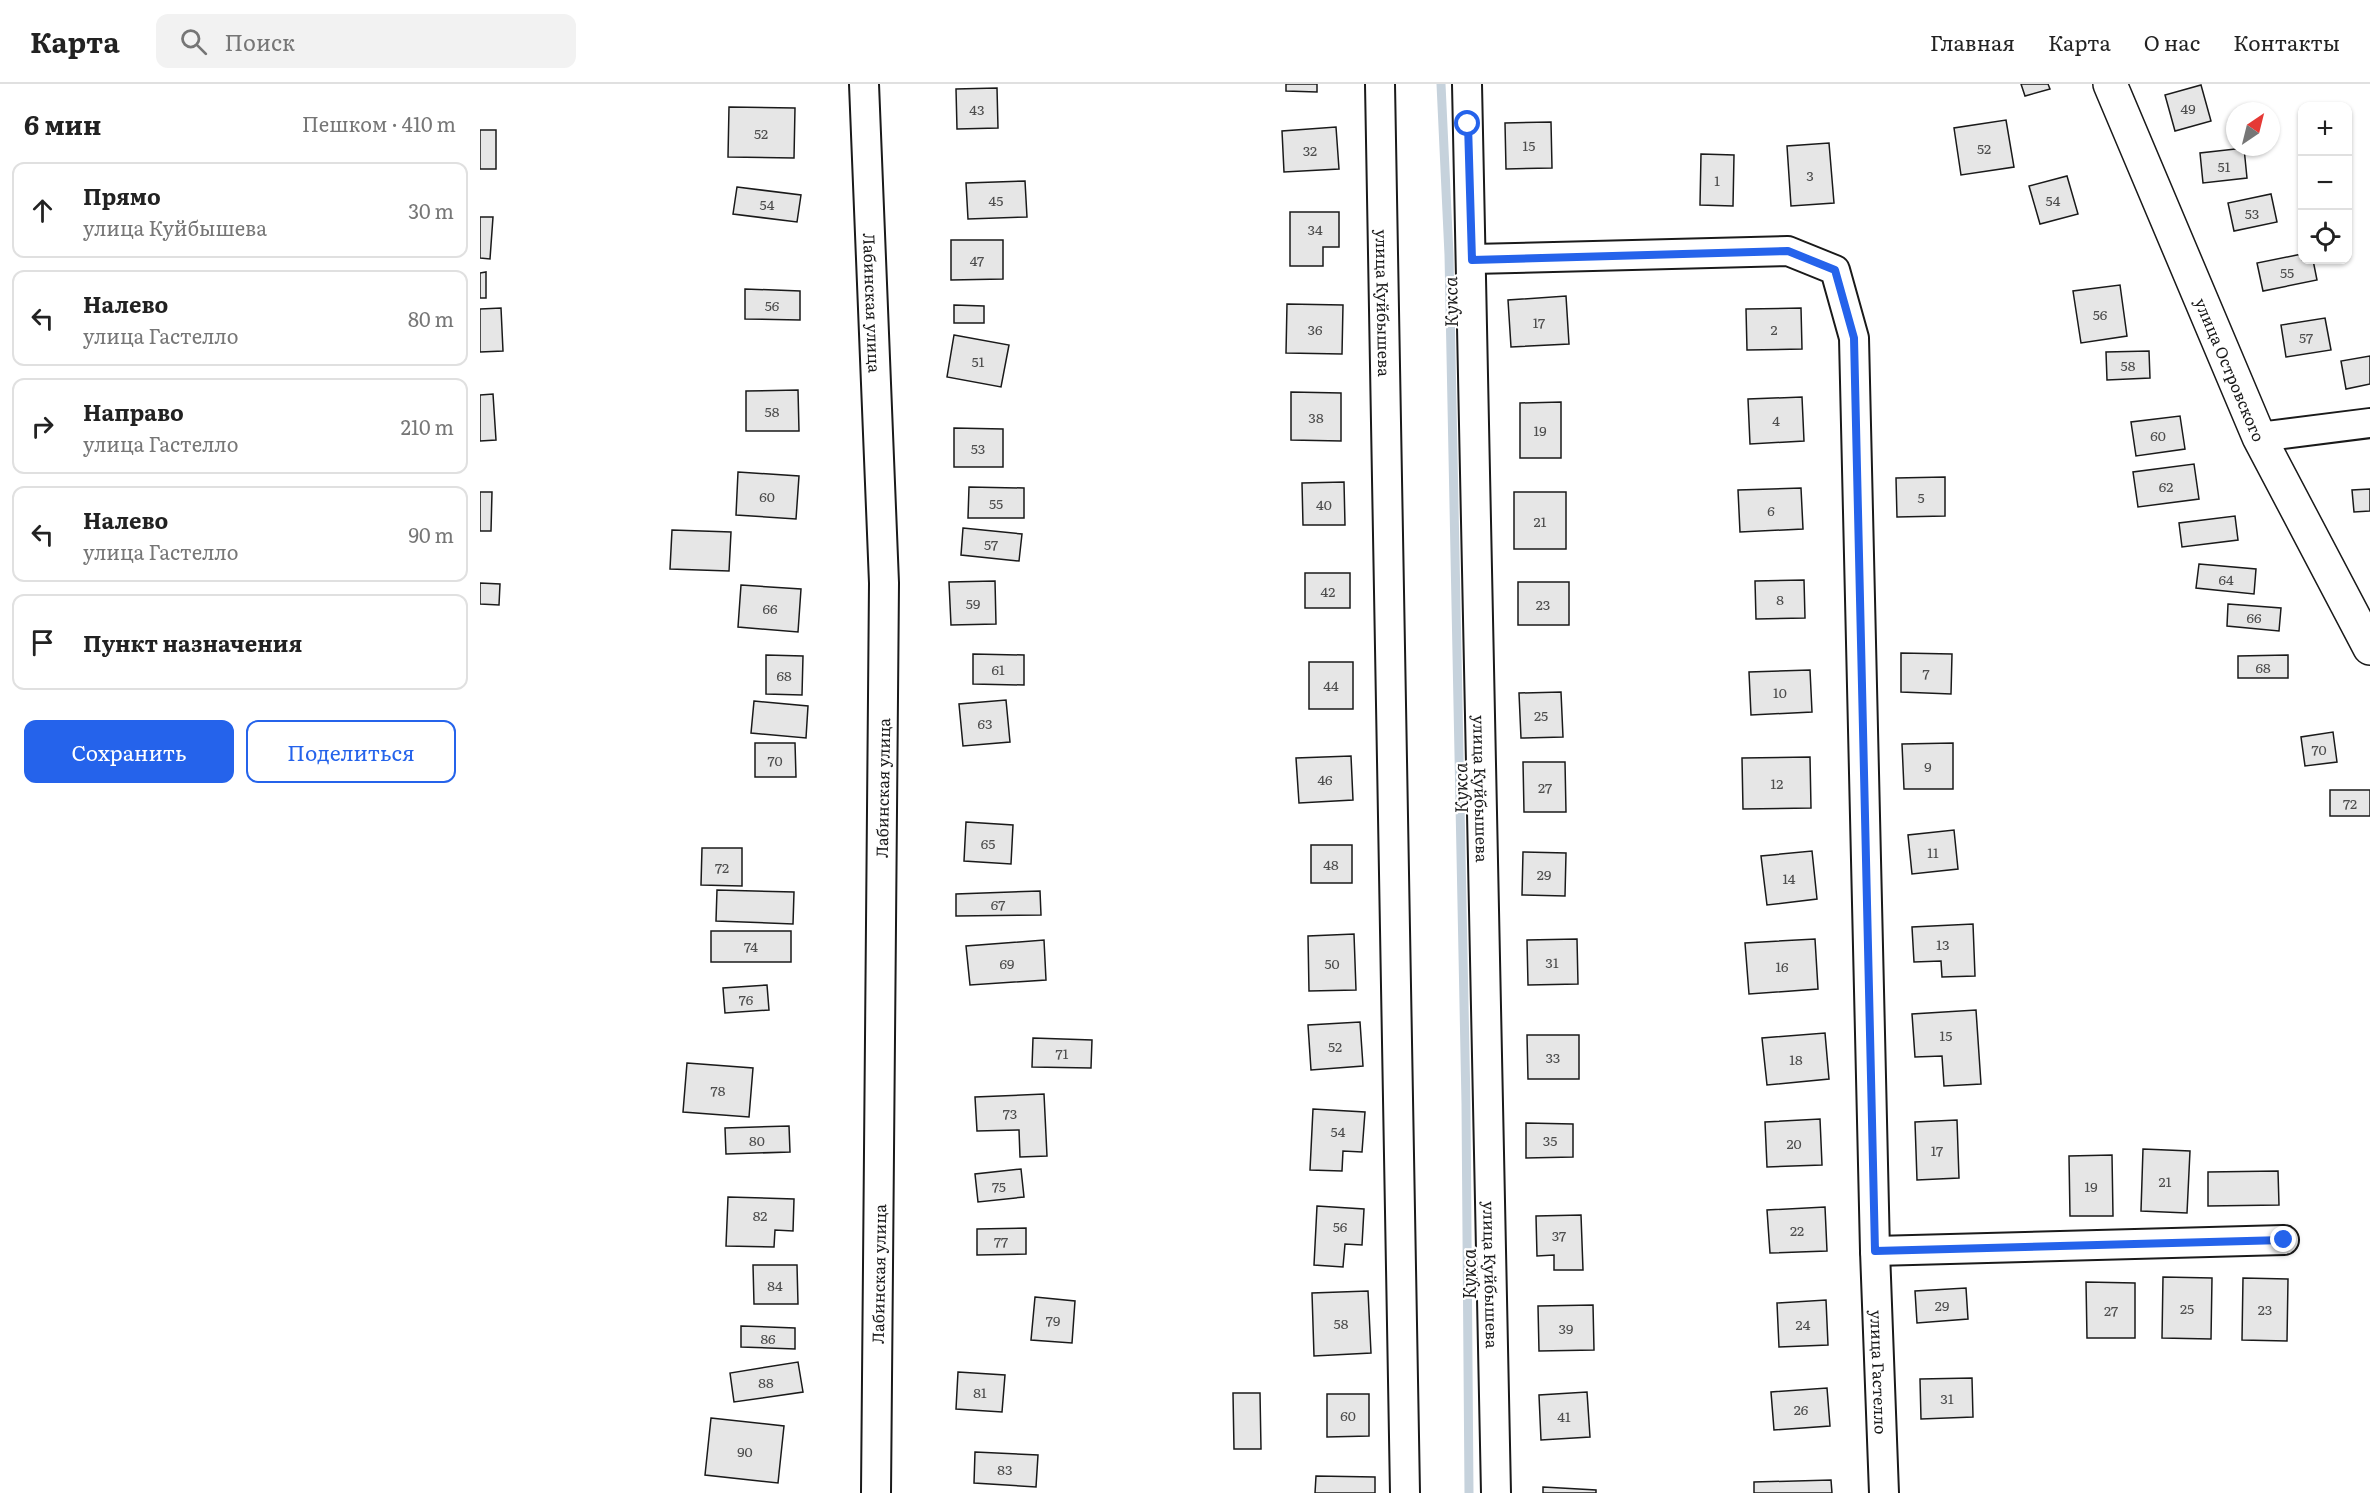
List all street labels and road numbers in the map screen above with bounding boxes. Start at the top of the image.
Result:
street label: улица Куйбышева [1371,229,1397,377]
street label: Лабинская улица [858,232,888,374]
street label: улица Островского [2190,294,2272,445]
street label: улица Куйбышева [1468,715,1495,863]
street label: Лабинская улица [869,718,895,858]
street label: улица Куйбышева [1478,1201,1505,1349]
street label: Лабинская улица [865,1204,891,1344]
street label: улица Гастелло [1865,1310,1894,1435]

